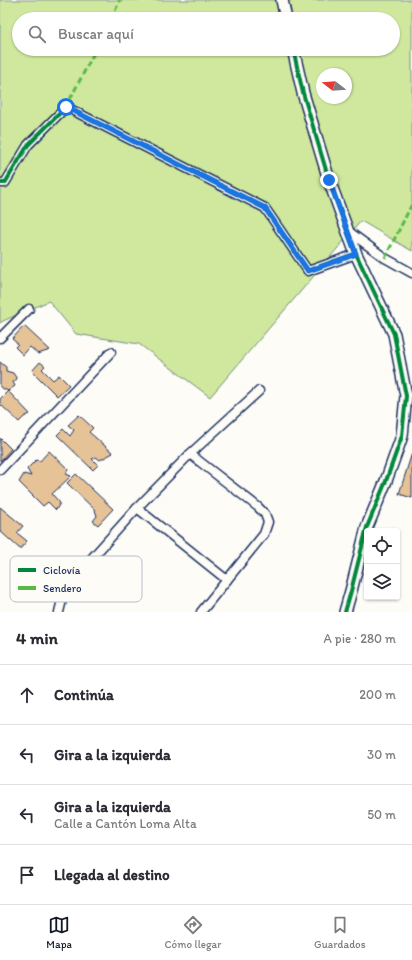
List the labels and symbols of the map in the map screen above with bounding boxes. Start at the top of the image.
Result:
north arrow [316,68,352,104]
route start [57,98,75,116]
route end [320,171,338,189]
legend [10,556,142,602]
text: Ciclovía [43,564,81,577]
text: Sendero [43,582,82,595]

